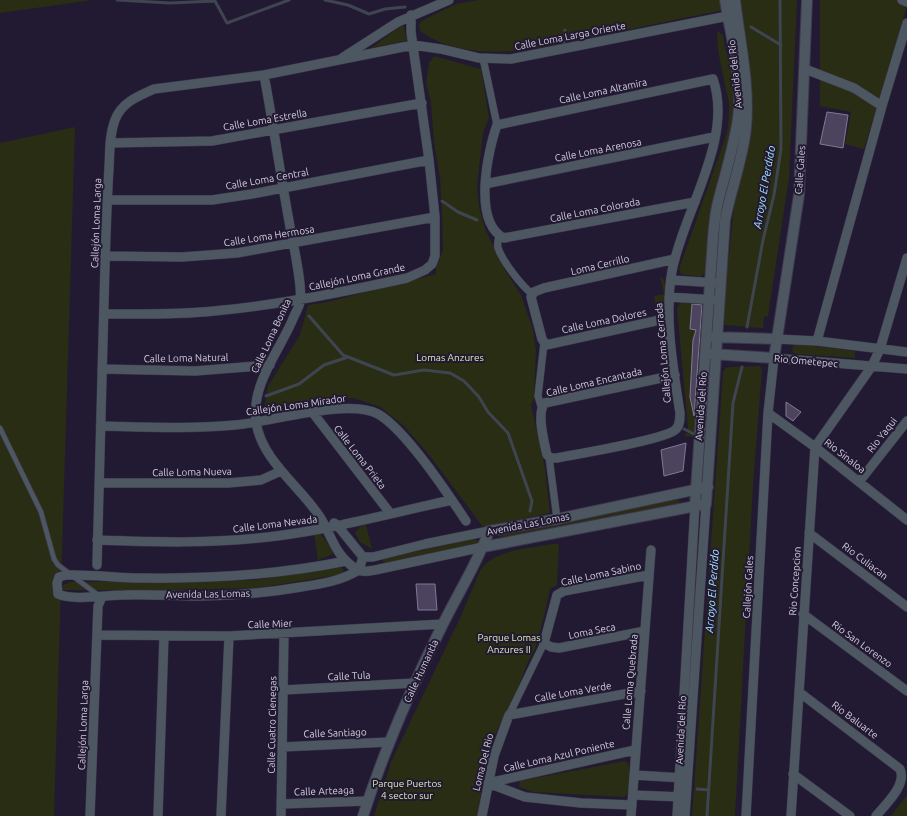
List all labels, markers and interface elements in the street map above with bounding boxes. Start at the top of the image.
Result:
street label: Calle Loma Larga Oriente [513,20,627,52]
street label: Avenida del Río [726,39,744,109]
street label: Calle Loma Altamira [558,76,648,106]
street label: Calle Loma Estrella [222,107,308,133]
street label: Calle Loma Arenosa [554,136,642,164]
water label: Arroyo El Perdido [751,145,777,230]
street label: Calle Gales [793,145,807,195]
street label: Calle Loma Central [225,166,310,192]
street label: Callejón Loma Larga [89,178,103,268]
street label: Calle Loma Colorada [549,196,641,224]
street label: Calle Loma Hermosa [223,223,315,249]
street label: Loma Cerrillo [570,253,630,277]
street label: Callejón Loma Grande [308,261,406,293]
street label: Calle Loma Bonita [249,297,293,375]
street label: Callejón Loma Cerrada [653,302,673,404]
street label: Calle Loma Dolores [561,307,647,335]
street label: Calle Loma Natural [144,352,229,364]
park label: Lomas Anzures [416,352,484,363]
street label: Rio Ometepec [774,353,839,369]
street label: Calle Loma Encantada [545,366,643,398]
street label: Avenida del Río [693,371,709,441]
street label: Callejón Loma Mirador [245,393,347,417]
street label: Rio Yaqui [865,415,899,455]
street label: Calle Loma Prieta [332,423,388,491]
street label: Rio Sinaloa [822,437,868,475]
street label: Calle Loma Nueva [152,466,232,478]
street label: Avenida Las Lomas [486,511,570,537]
street label: Calle Loma Nevada [232,513,318,535]
street label: Rio Culiacan [840,540,890,582]
street label: Rio Concepcion [787,546,803,616]
water label: Arroyo El Perdido [703,549,721,634]
street label: Callejón Gales [741,555,755,619]
street label: Calle Loma Sabino [560,560,642,588]
street label: Avenida Las Lomas [166,588,250,600]
street label: Calle Mier [247,618,293,630]
street label: Rio San Lorenzo [830,619,894,670]
street label: Loma Seca [568,621,616,641]
park label: Parque Lomas Anzures II [477,632,541,655]
street label: Calle Loma Quebrada [620,634,640,730]
street label: Calle Humantla [402,638,440,704]
street label: Calle Tula [327,669,371,683]
street label: Calle Cuatro Cienegas [266,676,278,774]
street label: Callejón Loma Larga [76,680,90,770]
street label: Calle Loma Verde [534,680,612,704]
street label: Avenida del Río [674,695,688,765]
street label: Rio Baluarte [830,699,880,741]
street label: Calle Santiago [303,726,367,740]
street label: Loma Del Rio [471,732,496,792]
street label: Calle Loma Azul Poniente [502,738,616,774]
park label: Parque Puertos 4 sector sur [372,778,442,801]
street label: Calle Arteaga [294,784,354,798]

